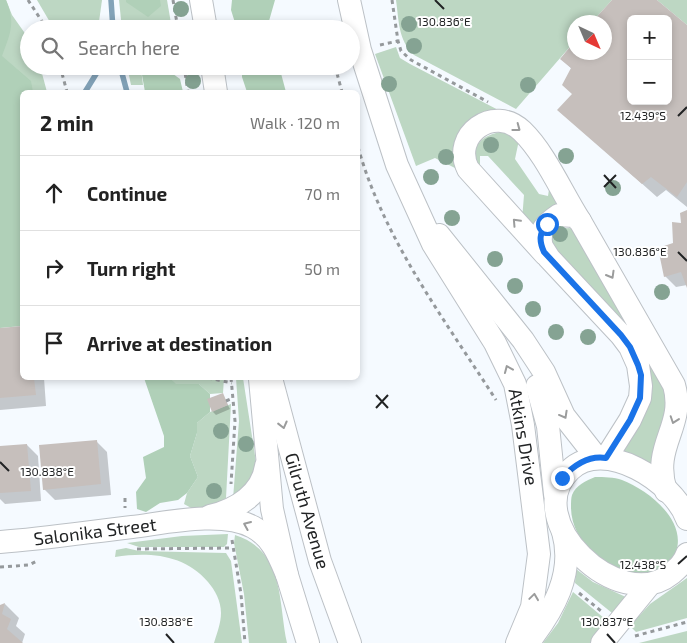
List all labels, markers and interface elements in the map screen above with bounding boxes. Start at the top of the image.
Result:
text: 130.836°E [417,14,471,28]
north arrow [567,15,612,60]
map controls [627,15,672,105]
button: + [627,15,672,60]
search box [20,20,360,75]
icon: search [38,34,66,62]
text: Search here [78,36,180,59]
button: − [627,60,672,105]
text: 12.439°S [620,108,666,122]
text: 2 min [40,110,94,135]
text: Walk · 120 m [250,113,340,132]
one-way arrow [511,123,520,131]
icon: ahead [40,179,68,207]
text: Continue [87,182,167,205]
text: 70 m [305,184,340,203]
route start [536,213,559,236]
one-way arrow [513,219,522,228]
text: 130.836°E [613,244,667,258]
icon: right [40,254,68,282]
text: Turn right [87,257,175,280]
text: 50 m [304,259,340,278]
one-way arrow [605,270,615,279]
icon: arrive [40,329,68,357]
text: Arrive at destination [87,332,272,355]
one-way arrow [504,365,514,373]
street label: Atkins Drive [505,387,543,487]
one-way arrow [558,410,568,419]
one-way arrow [670,416,680,424]
one-way arrow [277,420,288,429]
street label: Gilruth Avenue [281,450,335,571]
text: 130.838°E [20,464,74,478]
route end [551,467,574,490]
street label: Salonika Street [32,513,158,549]
one-way arrow [243,521,252,532]
text: 12.438°S [620,557,667,571]
one-way arrow [528,593,538,602]
text: 130.838°E [139,614,193,628]
text: 130.837°E [581,614,634,628]

